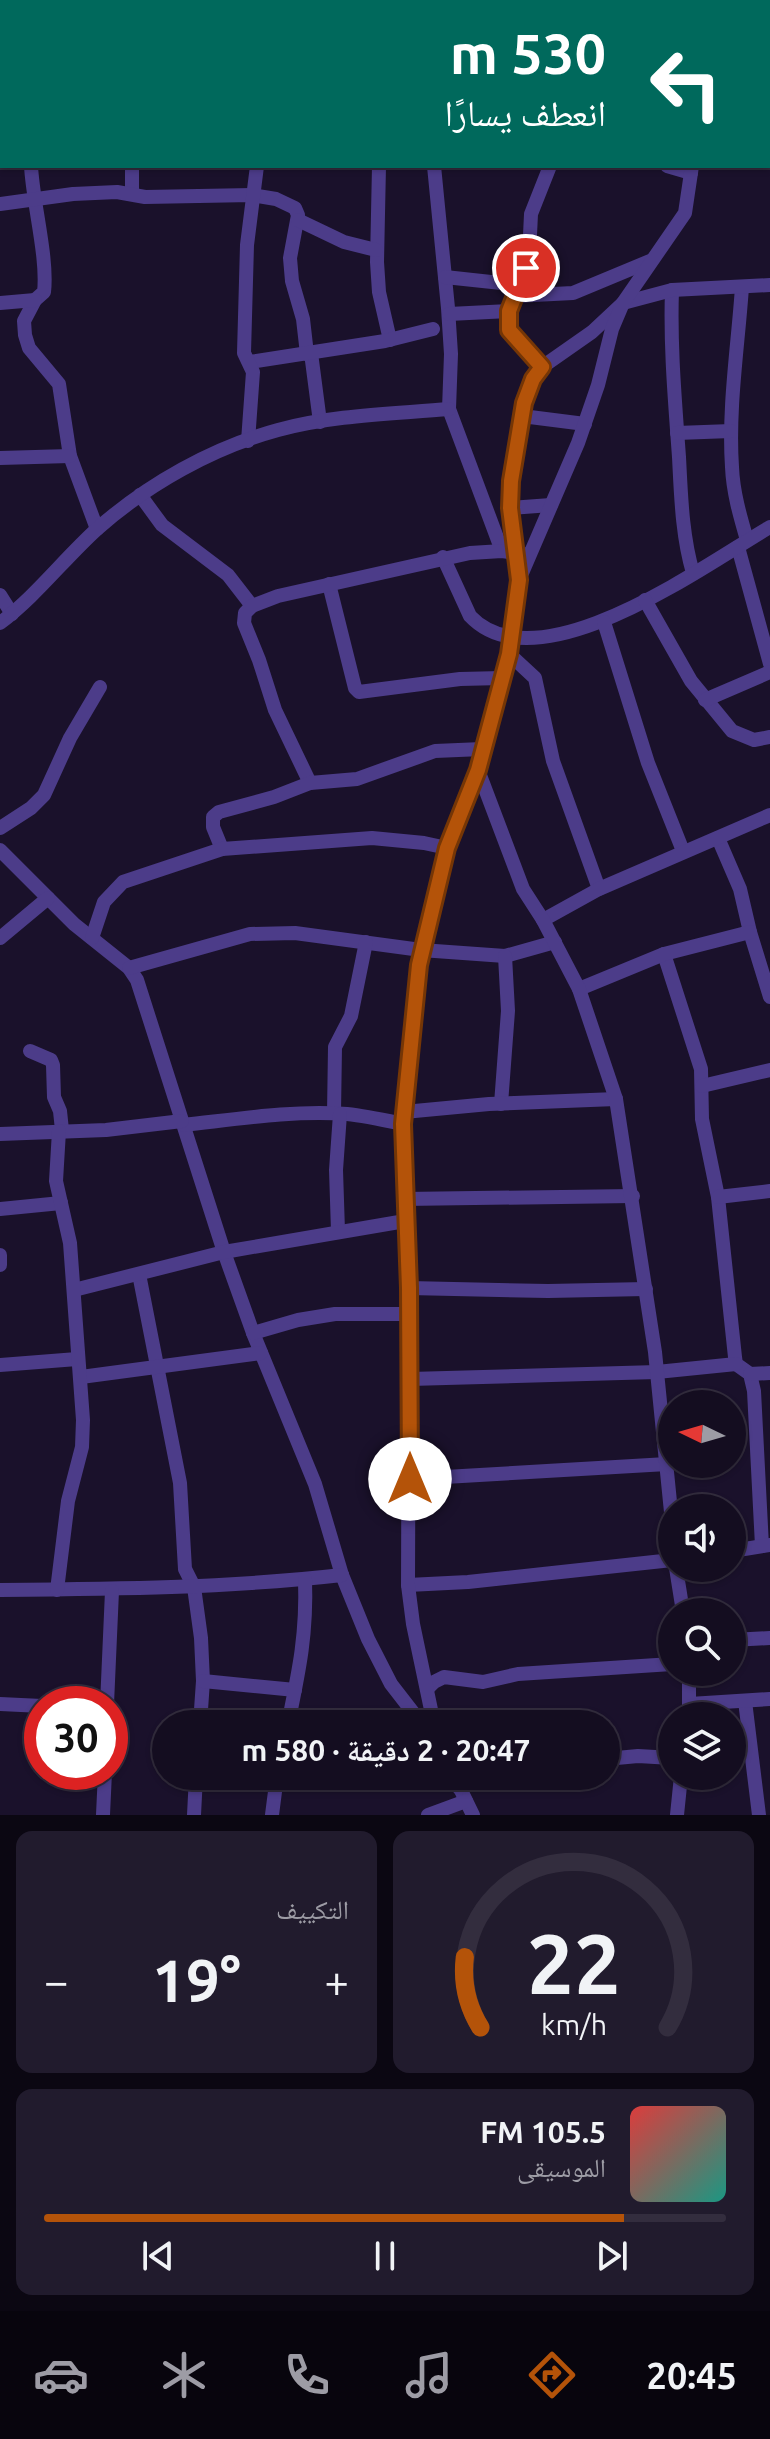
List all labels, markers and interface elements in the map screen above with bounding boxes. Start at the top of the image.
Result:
text: 530 m [450,22,606,85]
icon: left [634,32,738,136]
text: انعطف يسارًا [445,92,606,133]
pin [492,234,560,302]
icon: arrive [504,246,548,290]
north arrow [658,1390,746,1478]
map controls [658,1390,746,1790]
position arrow [368,1437,452,1521]
button: sound [658,1494,746,1582]
button: search [658,1598,746,1686]
speed limit sign: 30 [24,1686,128,1790]
button: layers [658,1702,746,1790]
text: 20:47 · 2 دقيقة · 580 m [241,1733,531,1767]
text: التكييف [276,1895,349,1924]
text: 22 [527,1916,620,2010]
text: 19° [152,1946,241,2013]
text: − [44,1956,69,2005]
text: + [324,1956,349,2005]
text: km/h [541,2008,607,2040]
text: 105.5 FM [480,2115,606,2149]
text: الموسيقى [517,2153,606,2182]
icon: previous [136,2234,180,2278]
icon: pause [363,2234,407,2278]
icon: next [590,2234,634,2278]
icon: car [33,2347,89,2403]
icon: climate [156,2347,212,2403]
icon: phone [279,2347,335,2403]
icon: music [401,2347,457,2403]
icon: directions [524,2347,580,2403]
text: 20:45 [647,2355,737,2396]

